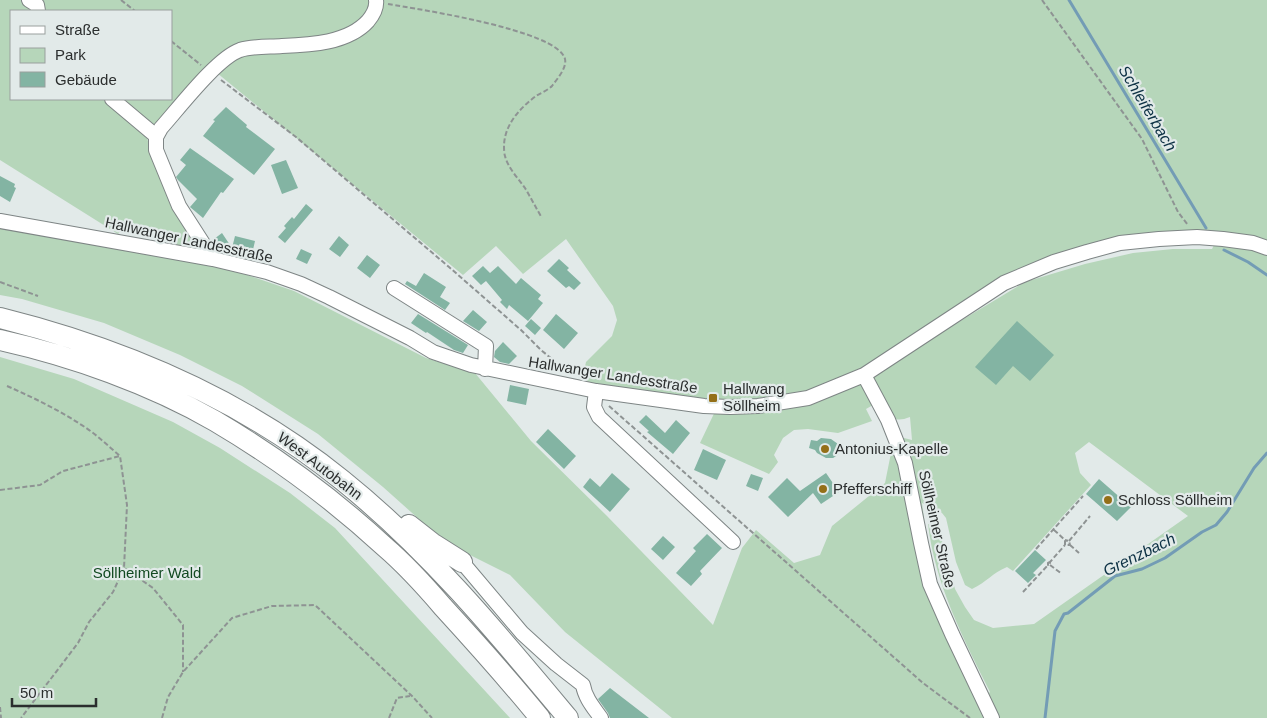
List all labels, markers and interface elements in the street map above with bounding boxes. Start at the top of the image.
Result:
legend [10,10,172,100]
text: Straße [55,21,100,38]
text: Park [55,46,86,63]
water label: Schleiferbach [1115,62,1180,154]
text: Gebäude [55,71,117,88]
street label: Hallwanger Landesstraße [104,213,274,266]
street label: Hallwanger Landesstraße [527,353,699,396]
place label: Hallwang Söllheim [723,380,785,414]
marker: Hallwang Söllheim [707,392,719,404]
street label: West Autobahn [275,428,366,503]
place label: Antonius-Kapelle [835,440,948,457]
marker: Antonius-Kapelle [819,443,831,455]
street label: Söllheimer Straße [916,468,959,589]
place label: Pfefferschiff [833,480,912,497]
marker: Pfefferschiff [817,483,829,495]
place label: Schloss Söllheim [1118,491,1232,508]
marker: Schloss Söllheim [1102,494,1114,506]
water label: Grenzbach [1100,530,1178,579]
park label: Söllheimer Wald [93,564,201,581]
scale bar [12,676,96,708]
text: 50 m [20,684,53,701]

